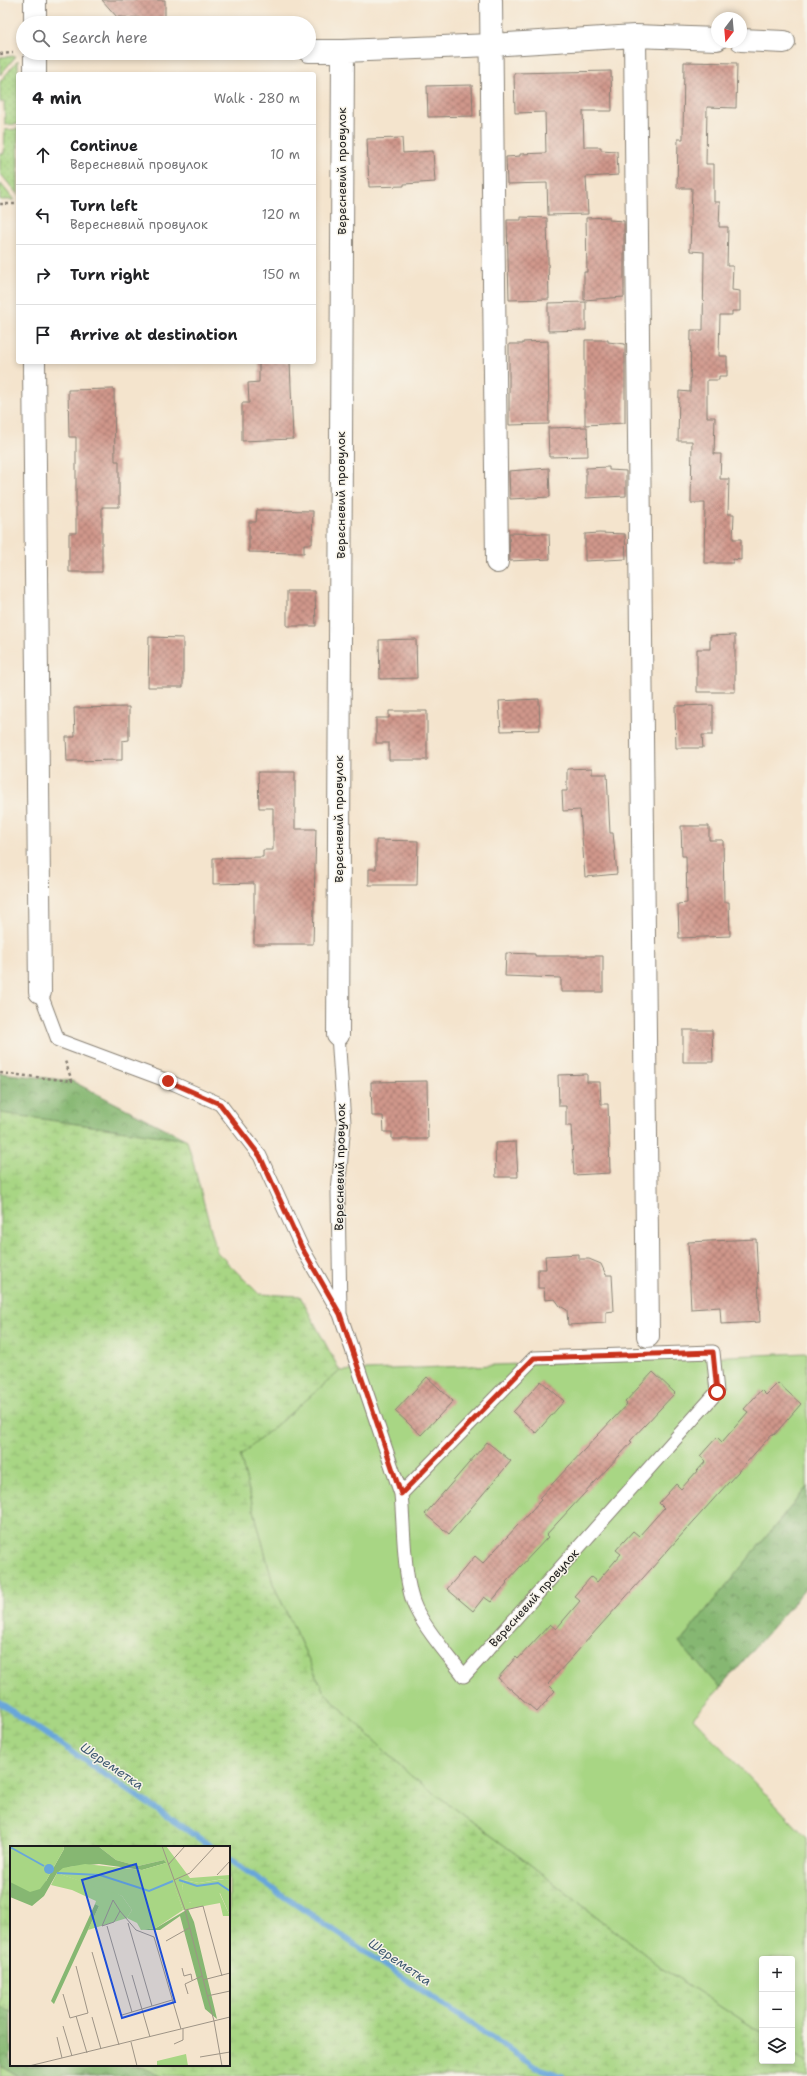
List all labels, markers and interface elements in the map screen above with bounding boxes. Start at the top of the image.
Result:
north arrow [711,12,747,48]
search box [16,16,316,60]
icon: search [30,27,52,49]
text: Search here [62,28,148,48]
text: 4 min [32,87,82,109]
text: Walk · 280 m [214,90,300,107]
street label: Вересневий провулок [334,107,350,235]
text: Continue [70,136,138,156]
icon: ahead [32,144,54,166]
text: 10 m [270,146,300,163]
text: Вересневий провулок [70,156,208,173]
text: Turn left [70,196,138,216]
icon: left [32,204,54,226]
text: 120 m [262,206,300,223]
text: Вересневий провулок [70,216,208,233]
icon: right [32,264,54,286]
text: Turn right [70,265,150,285]
text: 150 m [262,266,300,283]
icon: arrive [32,324,54,346]
text: Arrive at destination [70,325,238,345]
street label: Вересневий провулок [333,431,349,559]
street label: Вересневий провулок [331,755,347,883]
route end [159,1072,177,1090]
street label: Вересневий провулок [331,1103,349,1231]
route start [708,1383,726,1401]
street label: Вересневий провулок [485,1545,583,1651]
water label: Шереметка [77,1739,147,1793]
inset map [10,1846,230,2066]
water label: Шереметка [365,1935,435,1989]
map controls [759,1956,795,2064]
button: + [759,1956,795,1992]
button: − [759,1992,795,2028]
button: layers [759,2028,795,2064]

